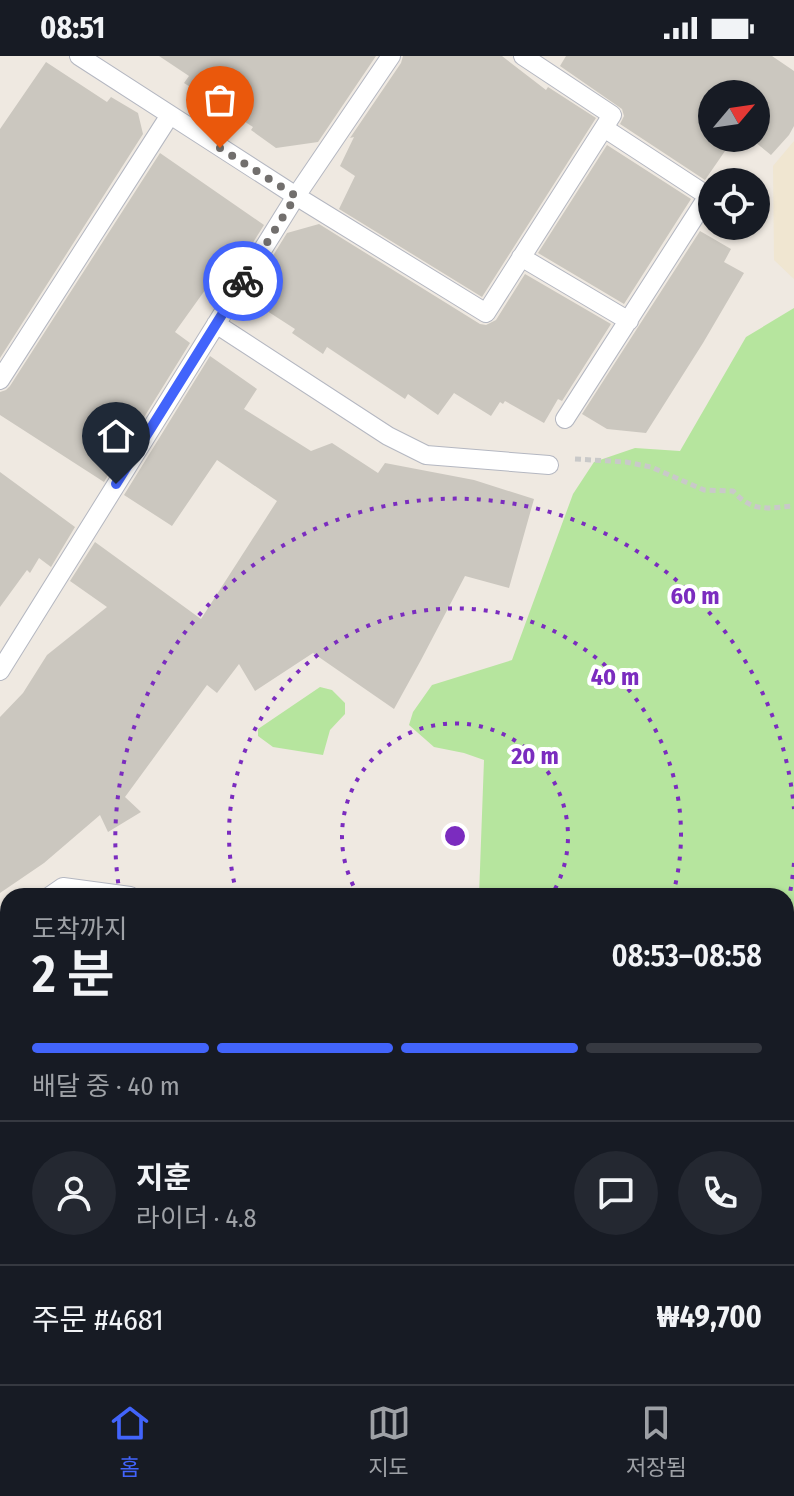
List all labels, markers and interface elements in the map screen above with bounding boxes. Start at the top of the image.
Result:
text: 08:51 [40,10,105,46]
pin [186,66,254,148]
icon: bag [198,78,242,122]
north arrow [698,80,770,152]
map controls [698,80,770,240]
button: locate [698,168,770,240]
courier [203,241,283,321]
icon: bike [221,259,265,303]
pin [82,402,150,484]
icon: home [94,414,138,458]
text: 60 m [671,582,719,610]
text: 40 m [591,663,639,691]
text: 20 m [510,742,559,770]
centre of rings [441,822,469,850]
text: 도착까지 [32,914,128,945]
text: 08:53–08:58 [612,938,762,974]
text: 2 분 [32,943,115,1006]
text: 배달 중 · 40 m [32,1071,180,1102]
button: person [32,1151,116,1235]
button: chat [574,1151,658,1235]
button: phone [678,1151,762,1235]
text: 지훈 [136,1160,191,1196]
text: 라이더 · 4.8 [136,1203,257,1234]
text: ₩49,700 [656,1299,762,1335]
text: 주문 #4681 [32,1302,164,1338]
tab: 홈 [108,1401,152,1481]
tab: 지도 [367,1401,411,1481]
tab: 저장됨 [626,1401,686,1481]

